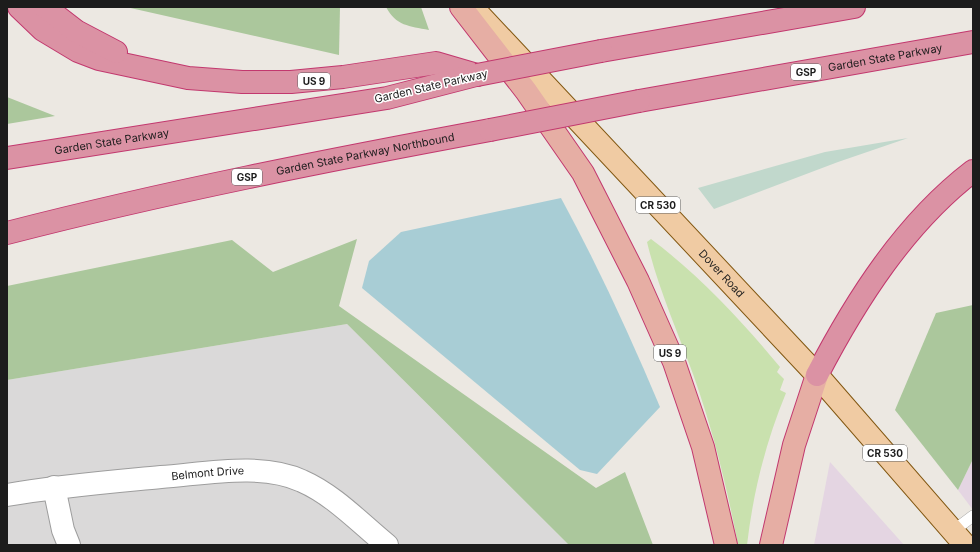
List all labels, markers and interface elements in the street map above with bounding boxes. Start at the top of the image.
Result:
street label: Garden State Parkway [827,41,943,74]
road number: GSP [791,64,821,80]
street label: Garden State Parkway [373,66,489,106]
road number: US 9 [298,73,330,89]
street label: Garden State Parkway [53,126,170,157]
street label: Garden State Parkway Northbound [275,130,456,178]
road number: GSP [232,169,262,185]
road number: CR 530 [636,197,680,213]
street label: Dover Road [696,246,747,300]
road number: US 9 [654,345,686,361]
road number: CR 530 [863,445,907,461]
street label: Belmont Drive [171,463,244,483]

